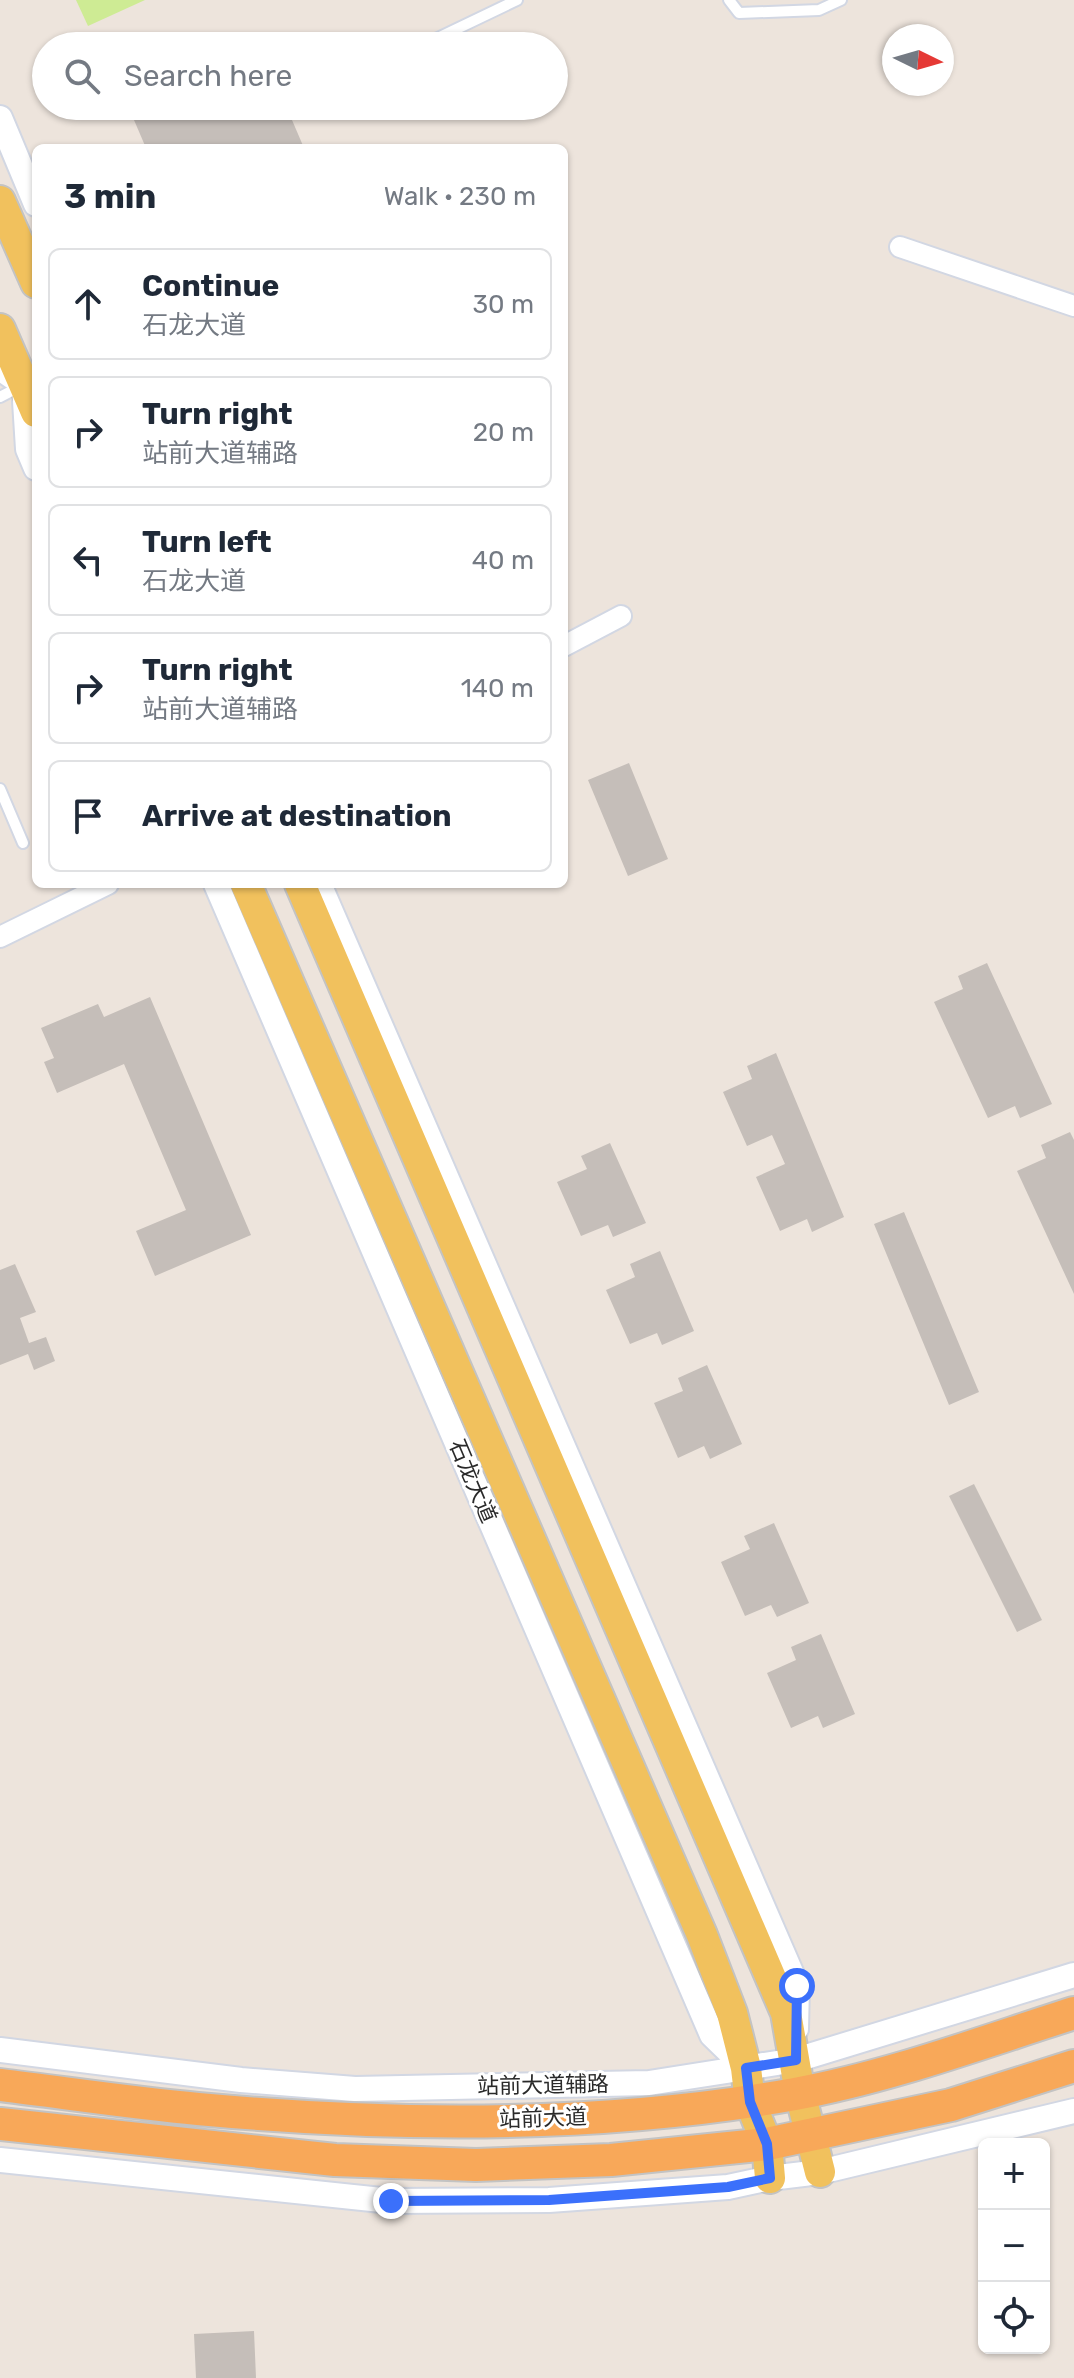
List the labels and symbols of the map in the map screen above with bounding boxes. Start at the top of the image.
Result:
north arrow [882,24,954,96]
street label: 石龙大道 [443,1435,503,1527]
route start [779,1968,815,2004]
street label: 站前大道辅路 [477,2070,609,2100]
street label: 站前大道 [499,2103,587,2133]
route end [373,2183,409,2219]

